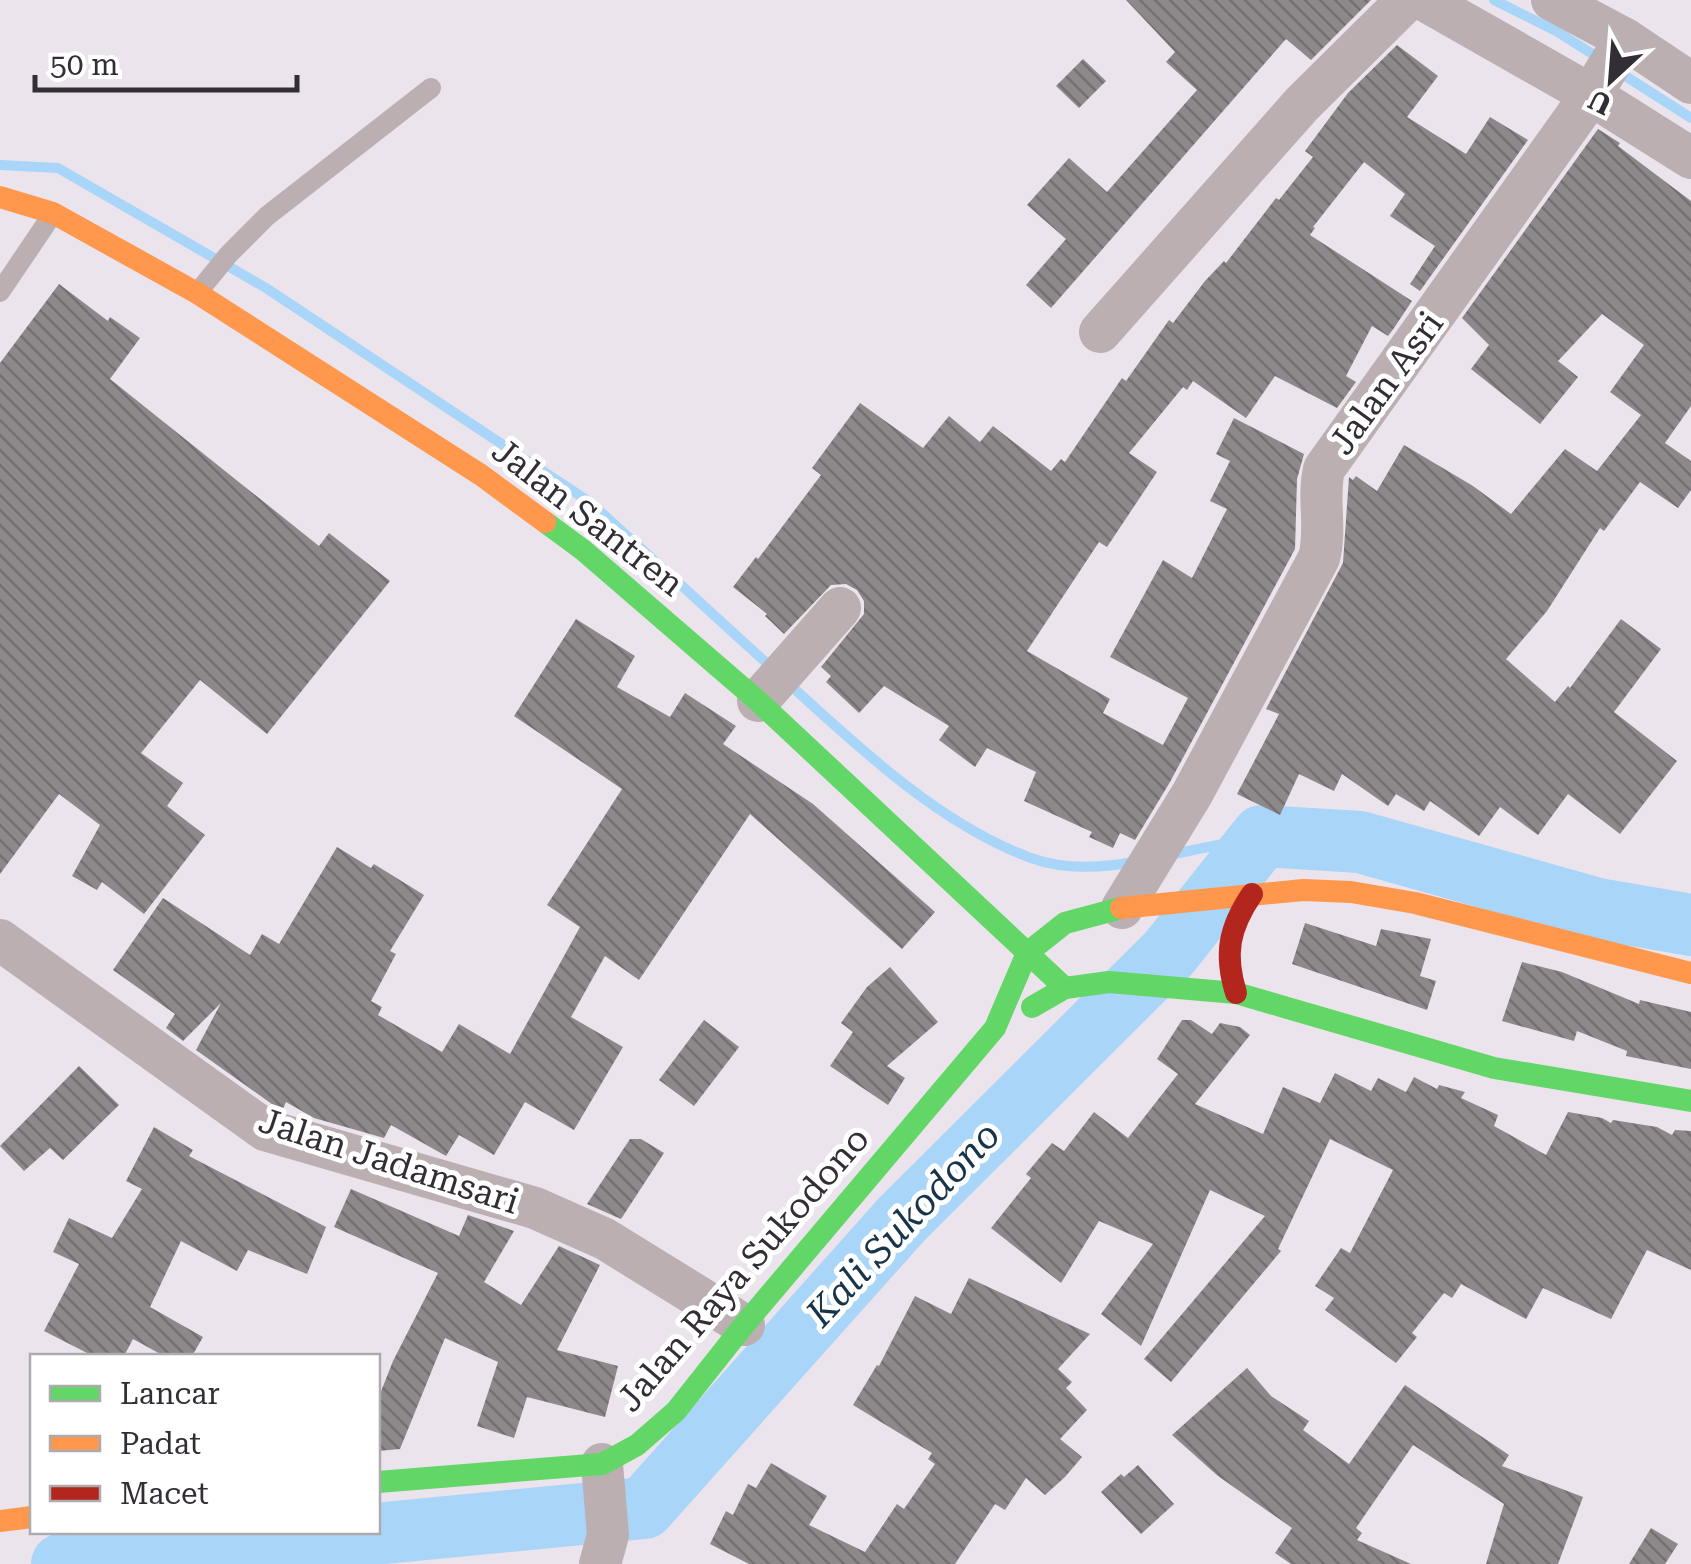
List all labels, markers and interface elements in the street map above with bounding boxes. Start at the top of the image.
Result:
scale bar [35,30,298,92]
north arrow [1561,30,1661,130]
text: 50 m [50,47,119,82]
text: U [1583,82,1617,122]
street label: Jalan Asri [1321,304,1452,463]
street label: Jalan Santren [484,430,692,605]
street label: Jalan Jadamsari [254,1100,524,1223]
water label: Kali Sukodono [797,1113,1009,1336]
street label: Jalan Raya Sukodono [609,1119,878,1420]
legend [30,1354,380,1534]
text: Lancar [120,1376,220,1411]
text: Padat [120,1426,201,1461]
text: Macet [120,1476,209,1511]

